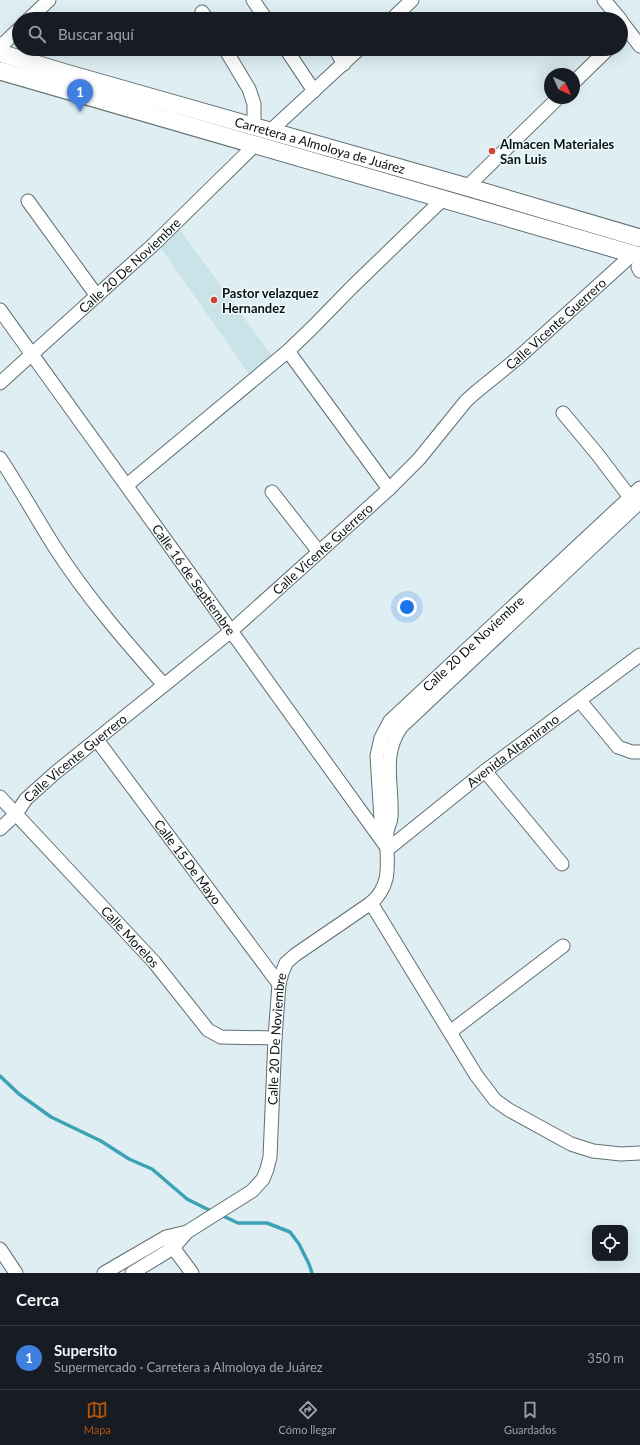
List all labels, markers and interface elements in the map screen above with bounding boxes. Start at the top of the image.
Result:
search box [12,12,628,56]
icon: search [26,23,48,45]
text: Buscar aquí [58,25,134,43]
north arrow [544,68,580,104]
pin: 1 [67,79,93,112]
street label: Carretera a Almoloya de Juárez [233,113,407,177]
place label: Almacen Materiales San Luis [499,136,615,167]
marker: Almacen Materiales San Luis [487,146,497,156]
street label: Calle 20 De Noviembre [75,214,184,316]
street label: Calle Vicente Guerrero [502,274,609,373]
place label: Pastor velazquez Hernandez [222,285,319,316]
marker: Pastor velazquez Hernandez [209,295,219,305]
street label: Calle Vicente Guerrero [269,500,376,598]
street label: Calle 16 de Septiembre [149,521,239,638]
street label: Calle 20 De Noviembre [419,592,527,695]
your location [397,597,417,617]
street label: Calle Vicente Guerrero [20,710,130,805]
street label: Avenida Altamirano [463,711,562,791]
street label: Calle 15 De Mayo [151,816,225,908]
street label: Calle Morelos [98,903,163,971]
street label: Calle 20 De Noviembre [264,971,290,1105]
map controls [592,1225,628,1261]
button: locate [592,1225,628,1261]
text: Cerca [16,1289,59,1310]
text: Supersito [54,1341,117,1359]
text: 1 [25,1350,33,1366]
text: 350 m [587,1350,624,1366]
text: Supermercado · Carretera a Almoloya de Juárez [54,1359,323,1375]
tab: Mapa [84,1399,111,1436]
tab: Cómo llegar [279,1399,336,1436]
tab: Guardados [504,1399,556,1436]

